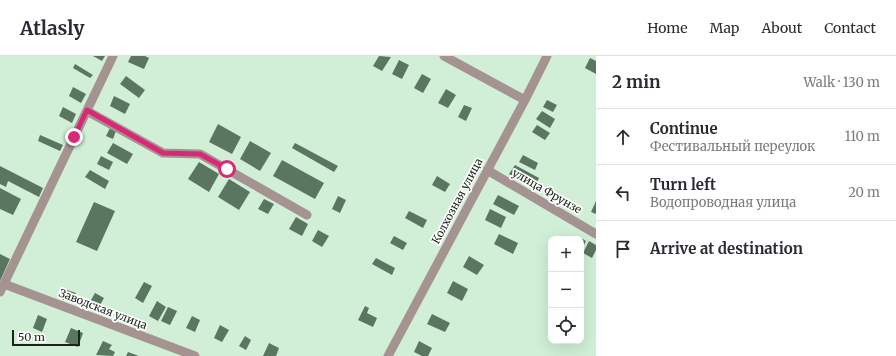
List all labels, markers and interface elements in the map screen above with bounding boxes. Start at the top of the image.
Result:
text: Atlasly [20,16,84,40]
text: Home [647,19,688,37]
text: Map [710,19,739,37]
text: About [761,19,802,37]
text: Contact [824,19,876,37]
text: 2 min [612,71,660,93]
text: Walk · 130 m [803,74,880,91]
text: Continue [650,119,718,138]
icon: ahead [612,126,634,148]
route end [65,128,83,146]
text: 110 m [845,128,880,145]
text: Фестивальный переулок [650,138,815,155]
street label: Колхозная улица [428,156,486,246]
route start [218,160,236,178]
street label: улица Фрунзе [510,165,584,217]
text: Turn left [650,175,716,194]
icon: left [612,182,634,204]
text: 20 m [848,184,880,201]
text: Водопроводная улица [650,194,796,211]
map controls [548,236,584,344]
button: + [548,236,584,272]
icon: arrive [612,238,634,260]
text: Arrive at destination [650,239,803,258]
button: − [548,272,584,308]
street label: Заводская улица [57,286,149,332]
button: locate [548,308,584,344]
scale bar [12,328,80,347]
text: 50 m [18,330,45,344]

